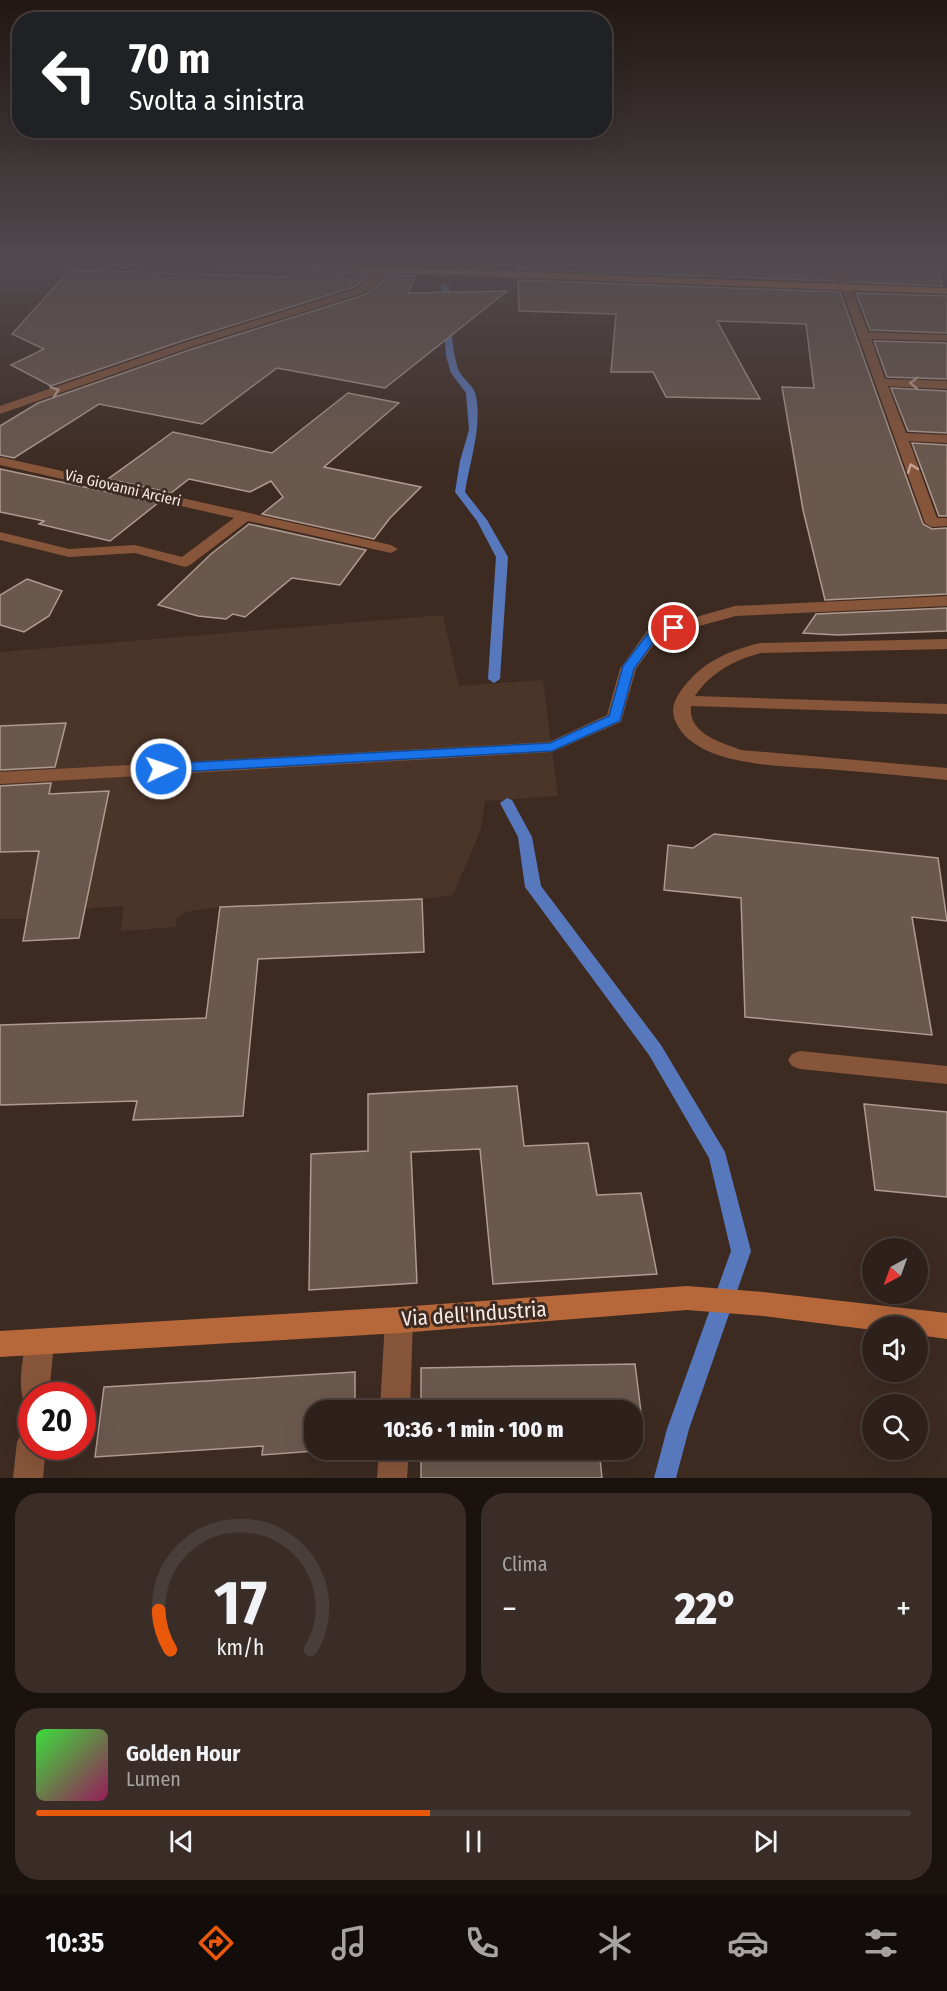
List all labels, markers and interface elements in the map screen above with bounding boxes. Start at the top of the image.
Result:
text: 70 m [129,34,210,84]
icon: left [30,36,108,114]
text: Svolta a sinistra [129,85,305,117]
one-way arrow [909,377,918,390]
one-way arrow [49,385,60,398]
one-way arrow [906,463,919,474]
street label: Via Giovanni Arcieri [63,466,183,510]
pin [648,602,699,653]
icon: arrive [657,611,690,644]
position arrow [129,737,193,801]
north arrow [862,1238,928,1304]
map controls [862,1238,928,1460]
street label: Via dell'Industria [401,1296,547,1332]
button: sound [862,1316,928,1382]
speed limit sign: 20 [18,1382,96,1460]
button: search [862,1394,928,1460]
text: 10:36 · 1 min · 100 m [383,1416,564,1443]
text: Clima [502,1552,547,1576]
text: 17 [214,1566,267,1641]
text: 22° [675,1582,738,1636]
text: − [502,1589,517,1629]
text: + [896,1589,911,1629]
text: km/h [217,1635,264,1661]
text: Golden Hour [126,1740,240,1767]
text: Lumen [126,1767,181,1791]
icon: previous [165,1825,198,1858]
icon: pause [457,1825,490,1858]
icon: next [749,1825,782,1858]
icon: directions [195,1922,237,1964]
icon: music [328,1922,370,1964]
icon: phone [461,1922,503,1964]
icon: climate [594,1922,636,1964]
icon: car [727,1922,769,1964]
icon: filters [860,1922,902,1964]
text: 10:35 [45,1927,104,1959]

